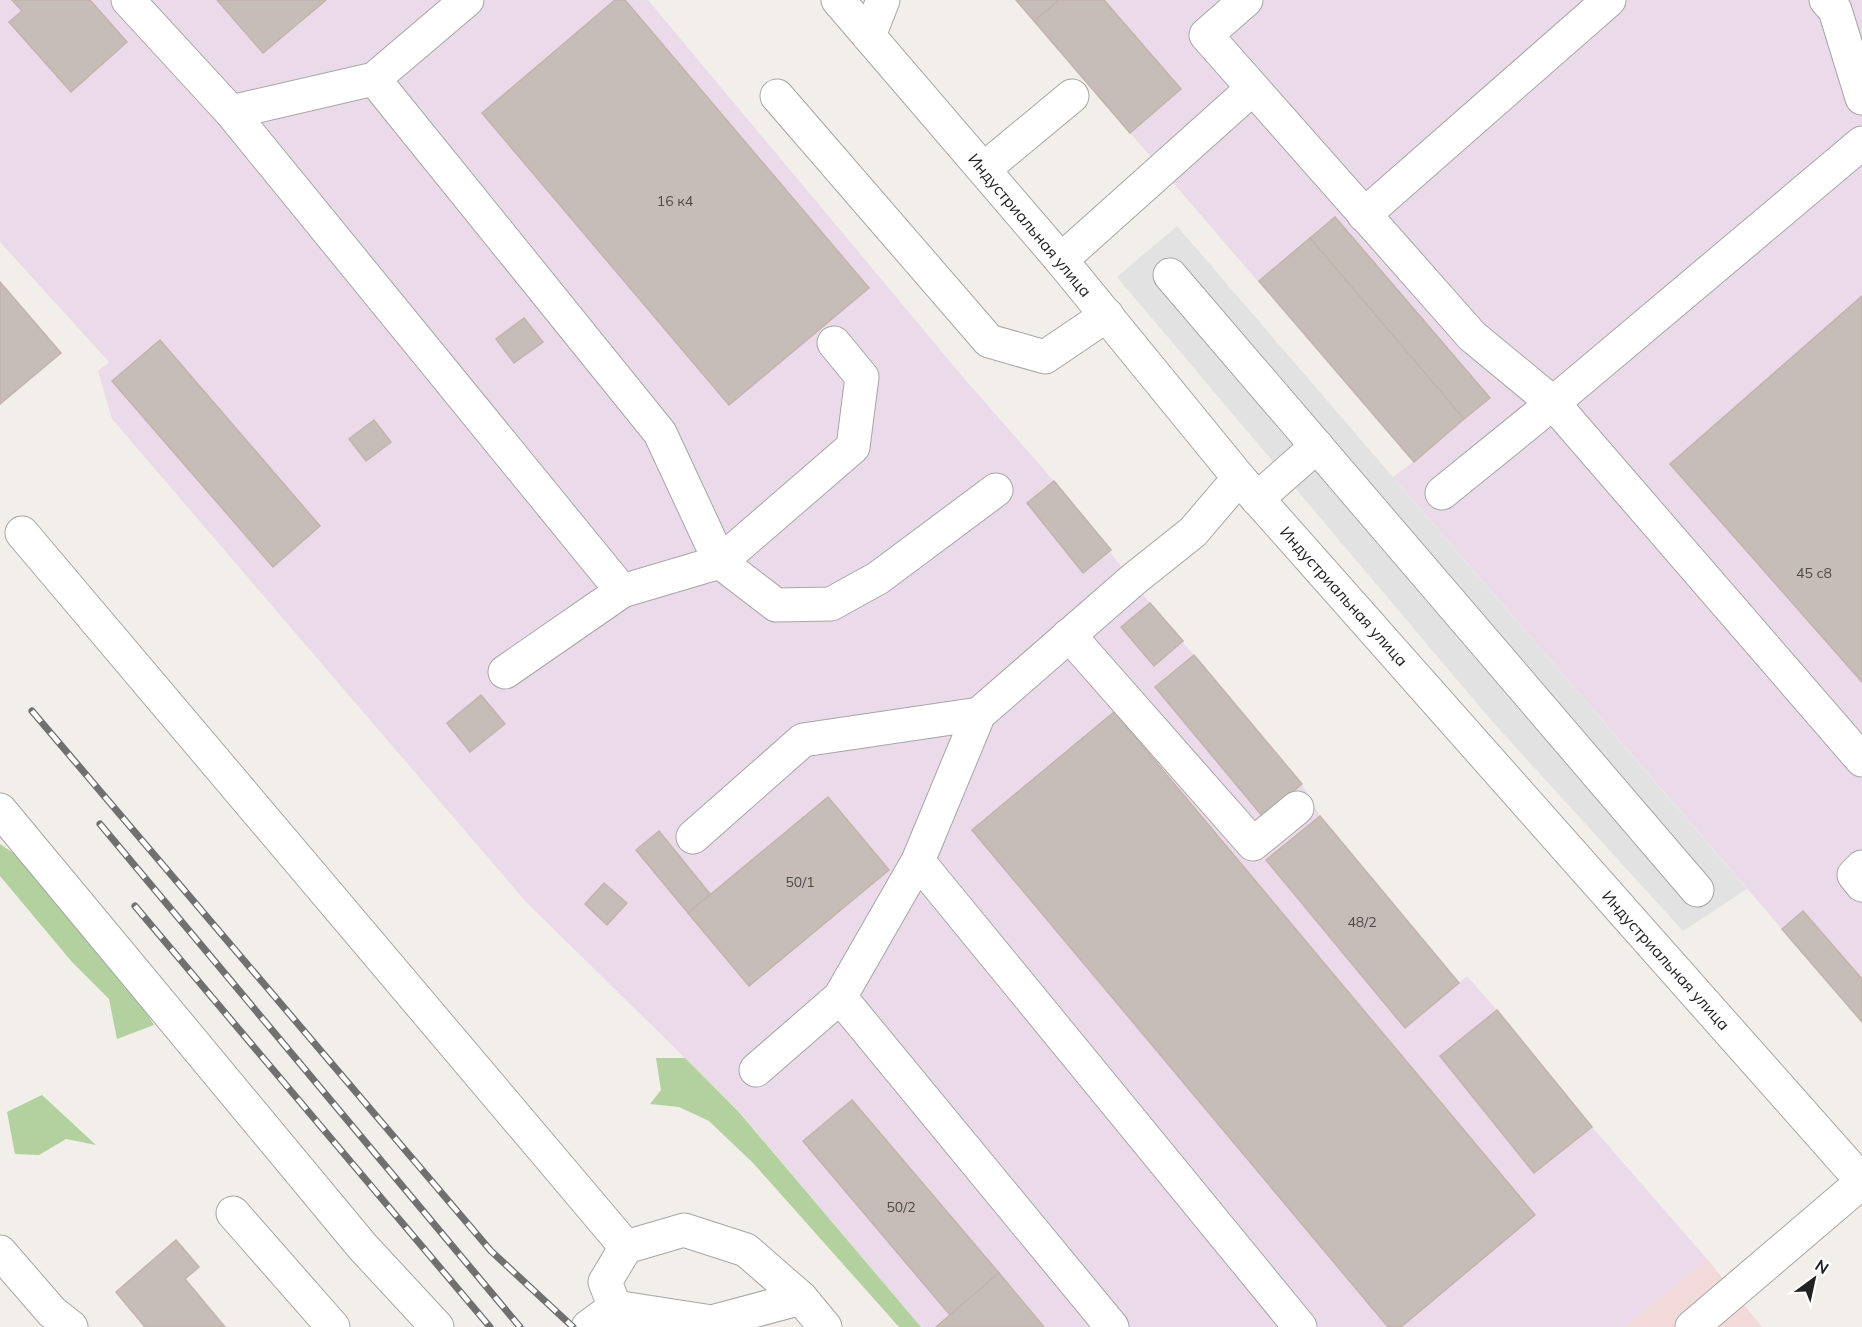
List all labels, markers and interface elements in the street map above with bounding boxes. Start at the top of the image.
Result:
street label: Индустриальная улица [964,149,1096,301]
house number: 16 к4 [657,192,694,210]
street label: Индустриальная улица [1276,522,1412,670]
house number: 45 с8 [1796,564,1832,582]
house number: 50/1 [785,873,815,891]
street label: Индустриальная улица [1598,886,1734,1034]
house number: 48/2 [1347,913,1377,931]
house number: 50/2 [886,1198,916,1216]
north arrow [1784,1249,1844,1309]
text: N [1812,1255,1833,1278]

